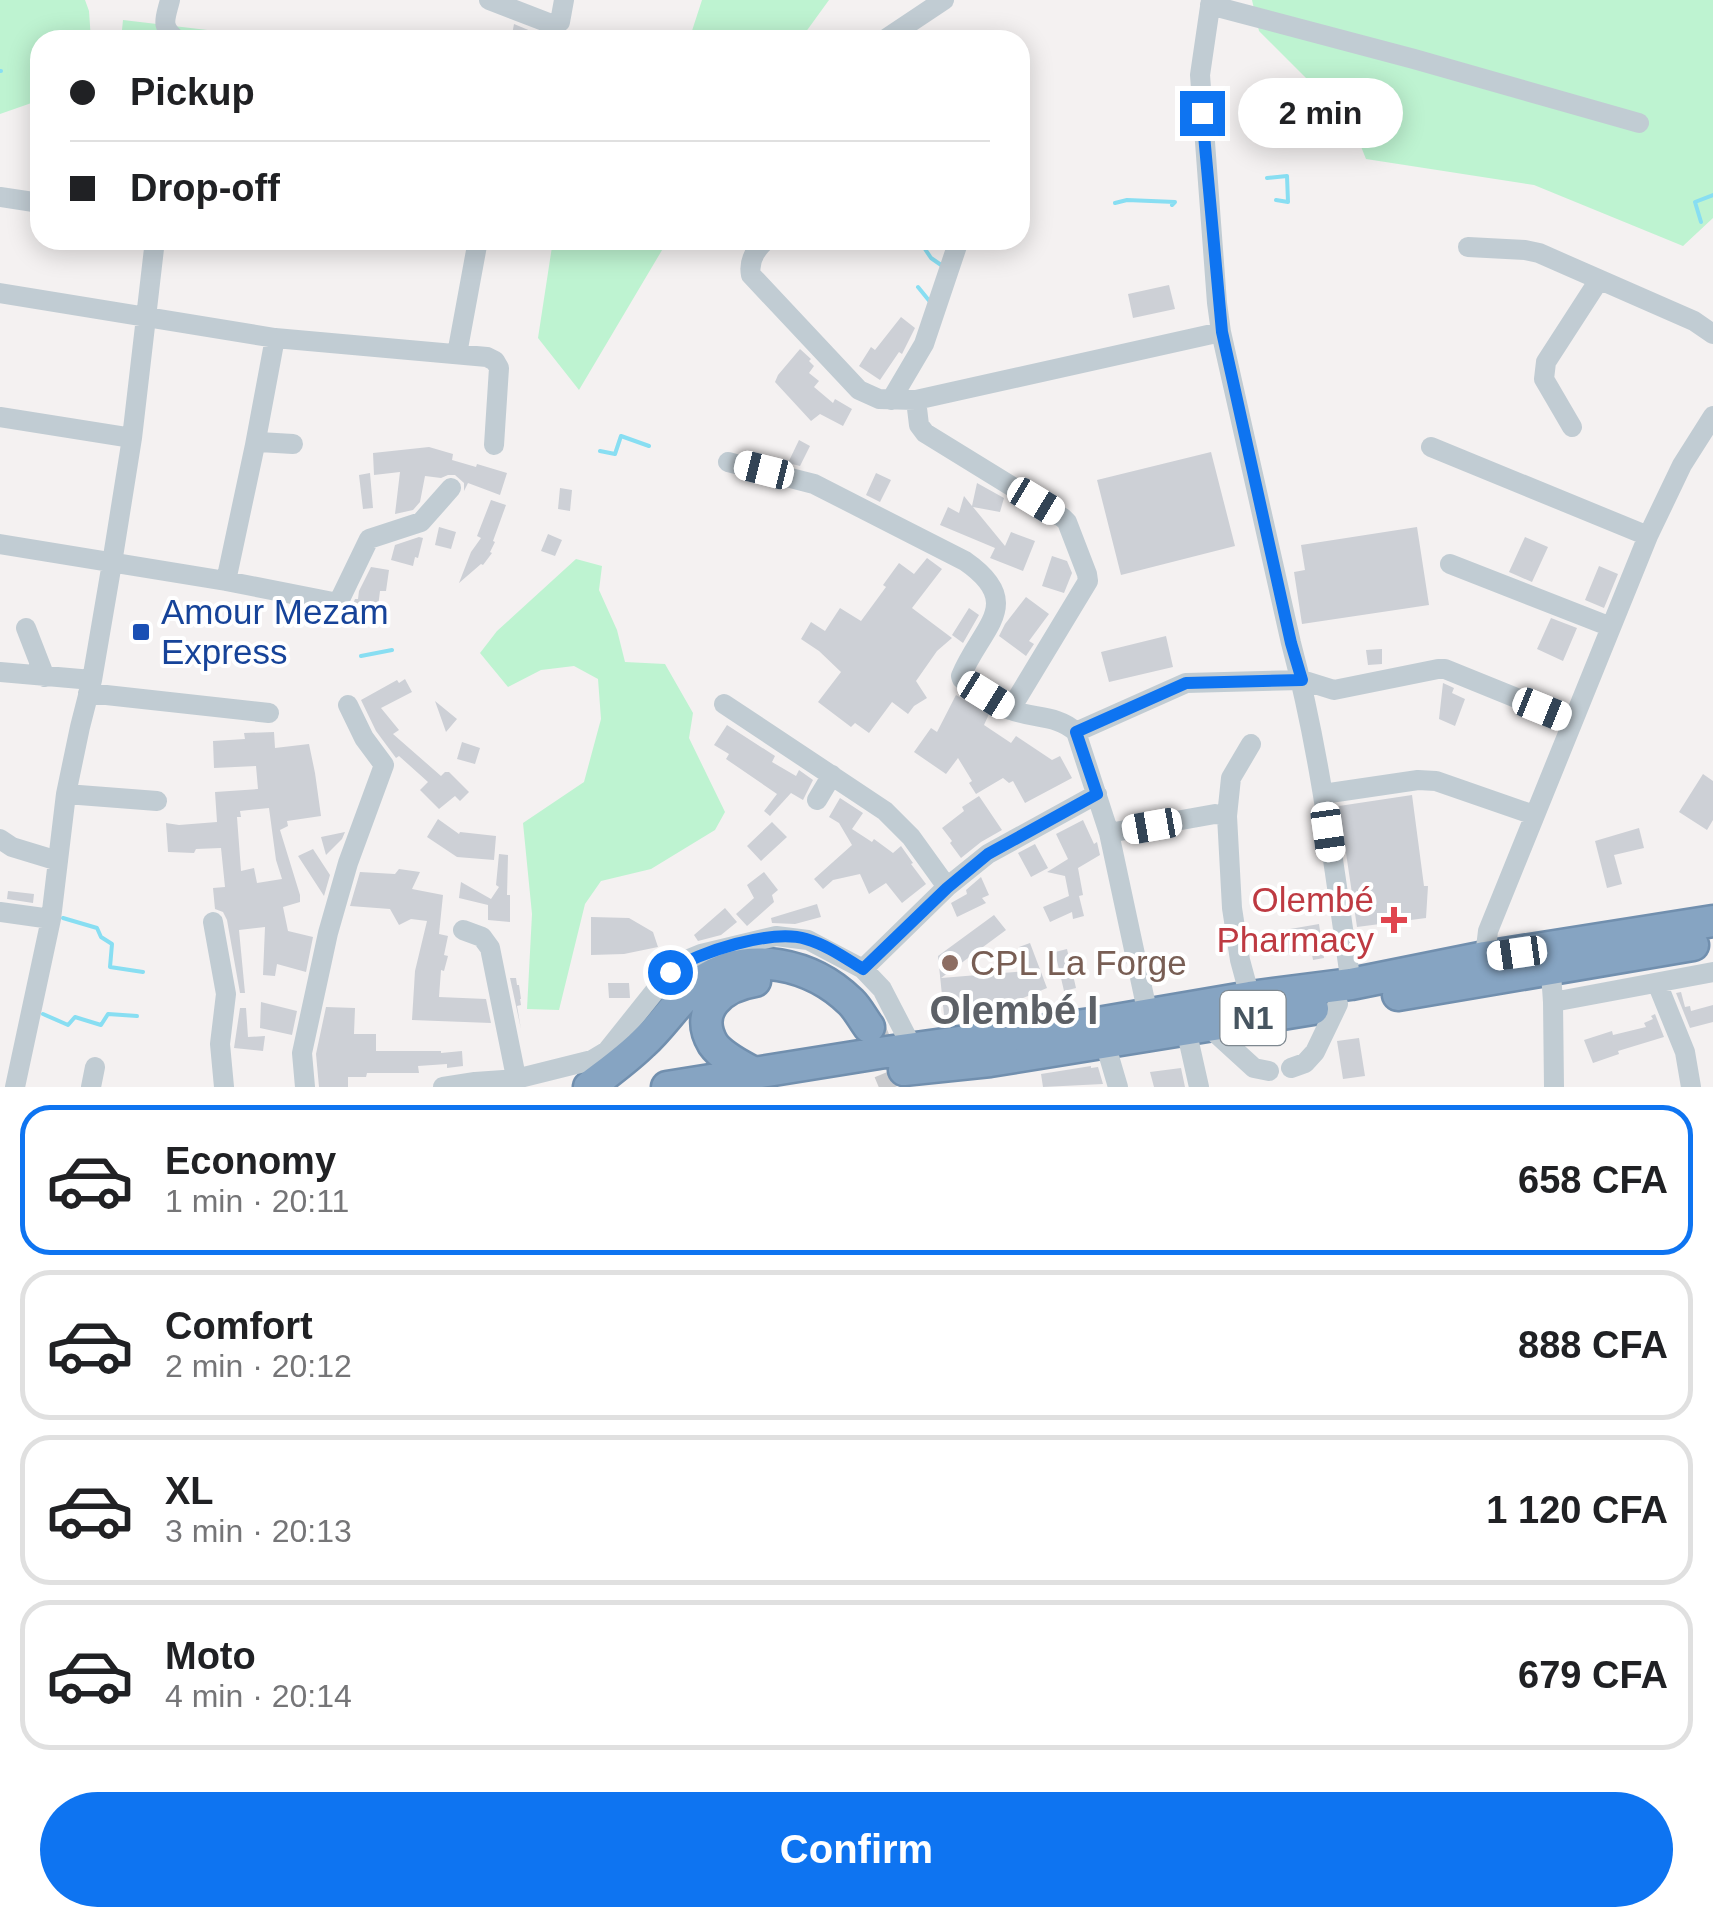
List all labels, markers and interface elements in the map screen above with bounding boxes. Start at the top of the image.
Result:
text: Pickup [130,71,255,113]
callout: 2 min [1237,78,1402,148]
route end [1180,91,1225,136]
text: 2 min [1279,95,1362,131]
text: Drop-off [130,167,280,209]
car [731,448,797,492]
car [1003,473,1069,529]
place label: Amour Mezam Express [161,592,389,671]
marker: Amour Mezam Express [130,621,152,643]
car [953,666,1019,724]
car [1509,684,1575,734]
car [1309,800,1347,864]
car [1120,806,1184,846]
place label: Olembé Pharmacy [1216,880,1374,959]
marker: Olembé Pharmacy [1383,909,1405,931]
car [1485,934,1549,972]
place label: CPL La Forge [970,943,1187,982]
route start [648,950,693,995]
marker: CPL La Forge [939,952,961,974]
district label: Olembé I [930,988,1098,1032]
road number: N1 [1220,991,1286,1045]
icon: car [45,1135,135,1225]
text: Economy [165,1140,336,1182]
text: 658 CFA [1518,1159,1668,1201]
text: 1 min · 20:11 [165,1183,349,1219]
icon: car [45,1300,135,1390]
text: Comfort [165,1305,313,1347]
text: 888 CFA [1518,1324,1668,1366]
text: 2 min · 20:12 [165,1348,352,1384]
icon: car [45,1465,135,1555]
text: XL [165,1470,214,1512]
text: 1 120 CFA [1486,1489,1668,1531]
text: 3 min · 20:13 [165,1513,352,1549]
icon: car [45,1630,135,1720]
text: Moto [165,1635,256,1677]
text: 679 CFA [1518,1654,1668,1696]
text: 4 min · 20:14 [165,1678,352,1714]
button: Confirm [40,1792,1673,1907]

